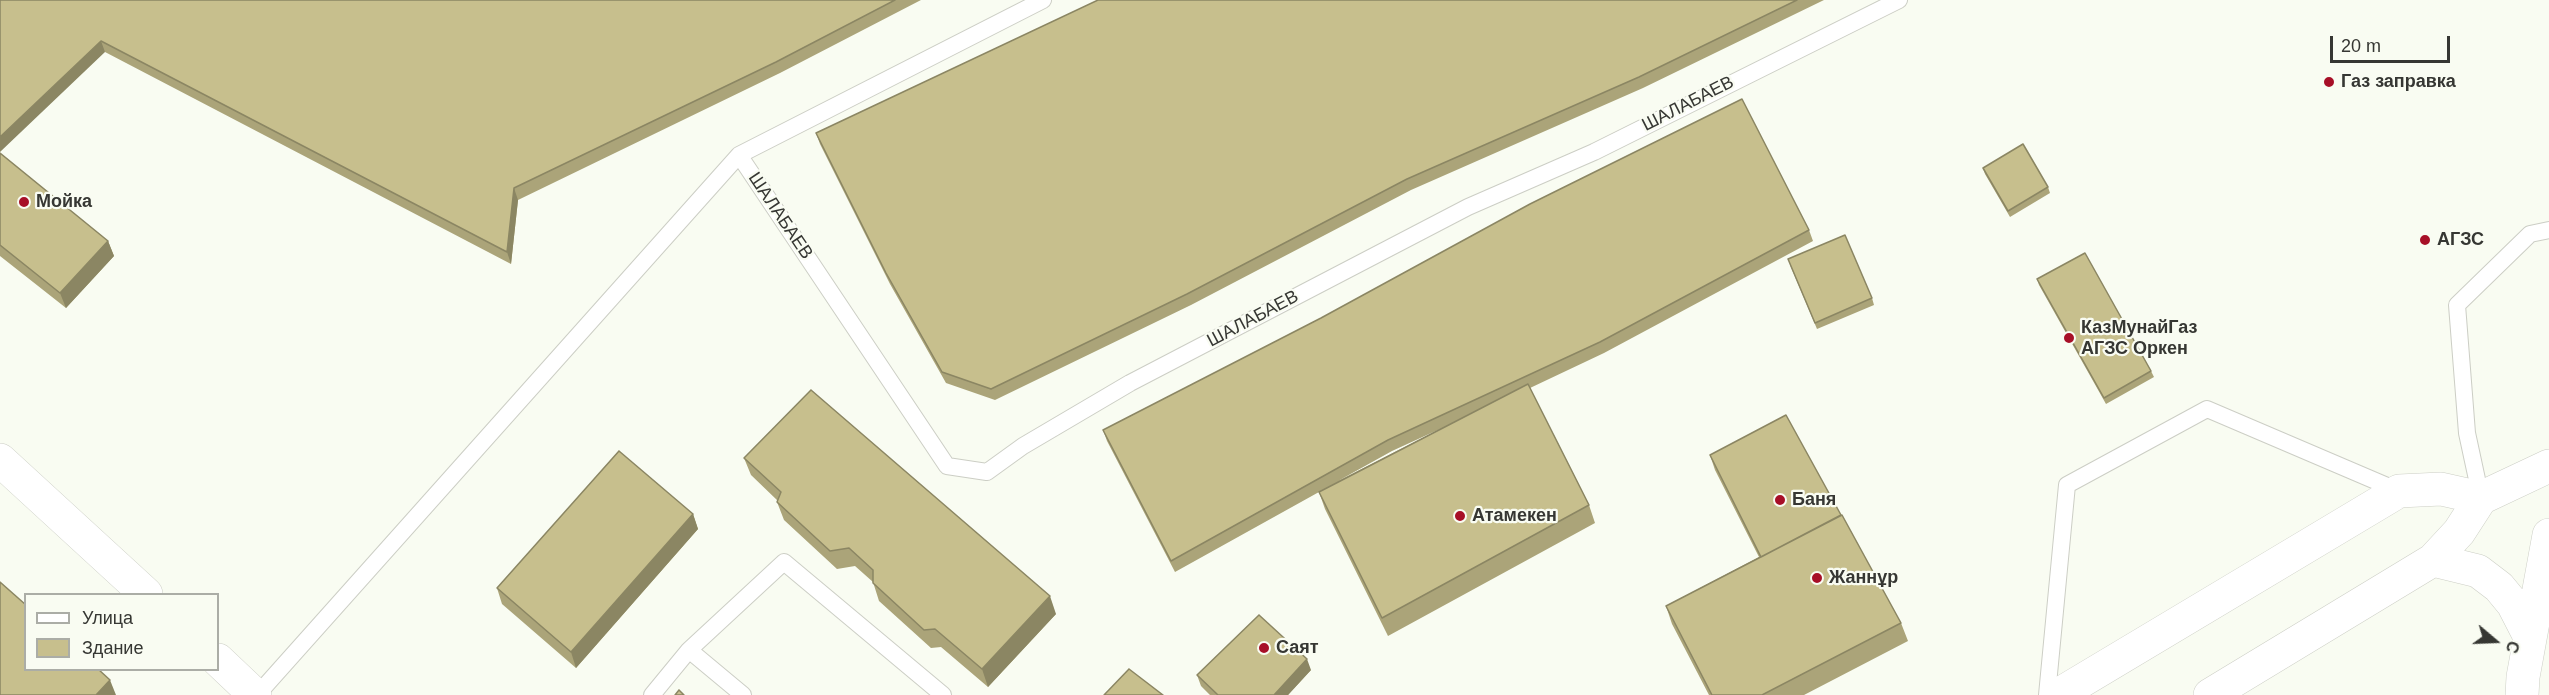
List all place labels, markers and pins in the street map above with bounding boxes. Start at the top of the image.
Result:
place label: Газ заправка [2341,71,2456,93]
marker: Газ заправка [2322,75,2336,89]
place label: Мойка [36,191,92,213]
marker: Мойка [17,195,31,209]
place label: АГЗС [2437,229,2484,251]
marker: АГЗС [2418,233,2432,247]
place label: КазМунайГаз АГЗС Оркен [2081,317,2197,360]
marker: КазМунайГаз АГЗС Оркен [2062,331,2076,345]
place label: Баня [1792,489,1836,511]
marker: Баня [1773,493,1787,507]
place label: Атамекен [1472,505,1557,527]
marker: Атамекен [1453,509,1467,523]
place label: Жаннұр [1829,567,1898,589]
marker: Жаннұр [1810,571,1824,585]
place label: Саят [1276,637,1319,659]
marker: Саят [1257,641,1271,655]

